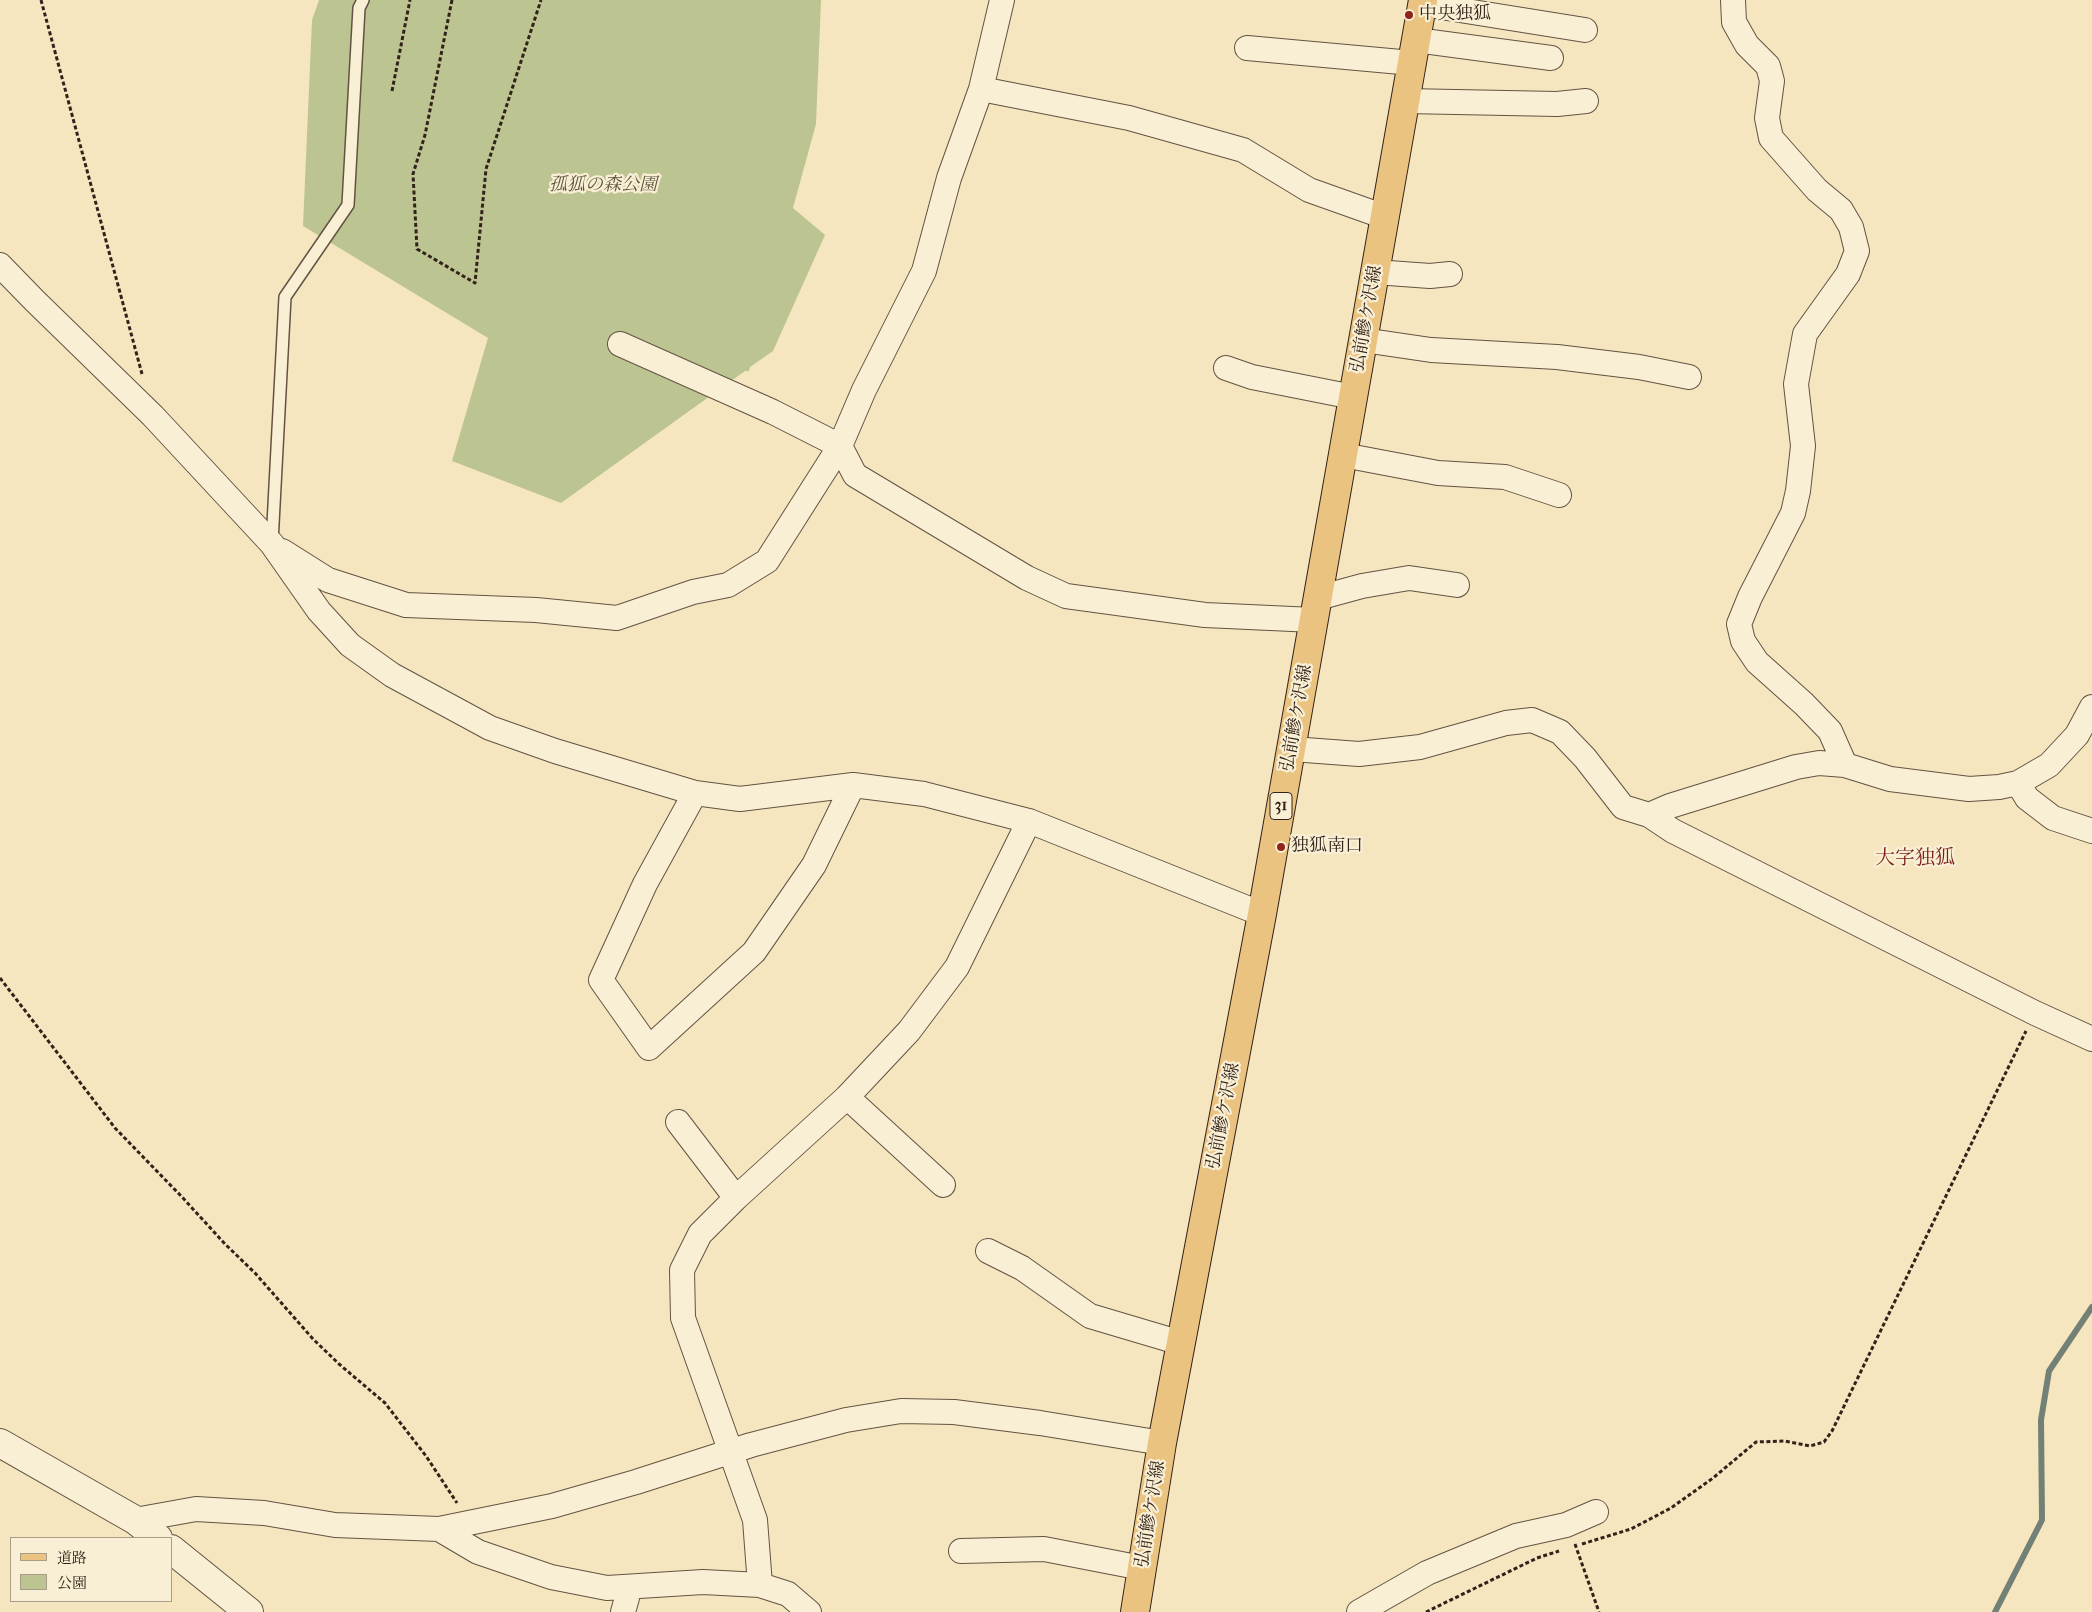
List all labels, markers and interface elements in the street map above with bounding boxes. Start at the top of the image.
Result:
place label: 中央独狐 [1419,4,1491,26]
marker: 中央独狐 [1403,9,1415,21]
park label: 孤狐の森公園 [549,175,657,197]
street label: 弘前鰺ケ沢線 [1347,264,1387,374]
street label: 弘前鰺ケ沢線 [1277,663,1317,773]
road number: 31 [1270,792,1292,819]
place label: 独狐南口 [1291,836,1363,858]
marker: 独狐南口 [1275,841,1287,853]
district label: 大字独狐 [1875,847,1955,871]
street label: 弘前鰺ケ沢線 [1203,1061,1245,1171]
street label: 弘前鰺ケ沢線 [1132,1459,1170,1569]
legend [10,1537,172,1602]
text: 道路 [57,1549,87,1567]
text: 公園 [57,1574,87,1592]

